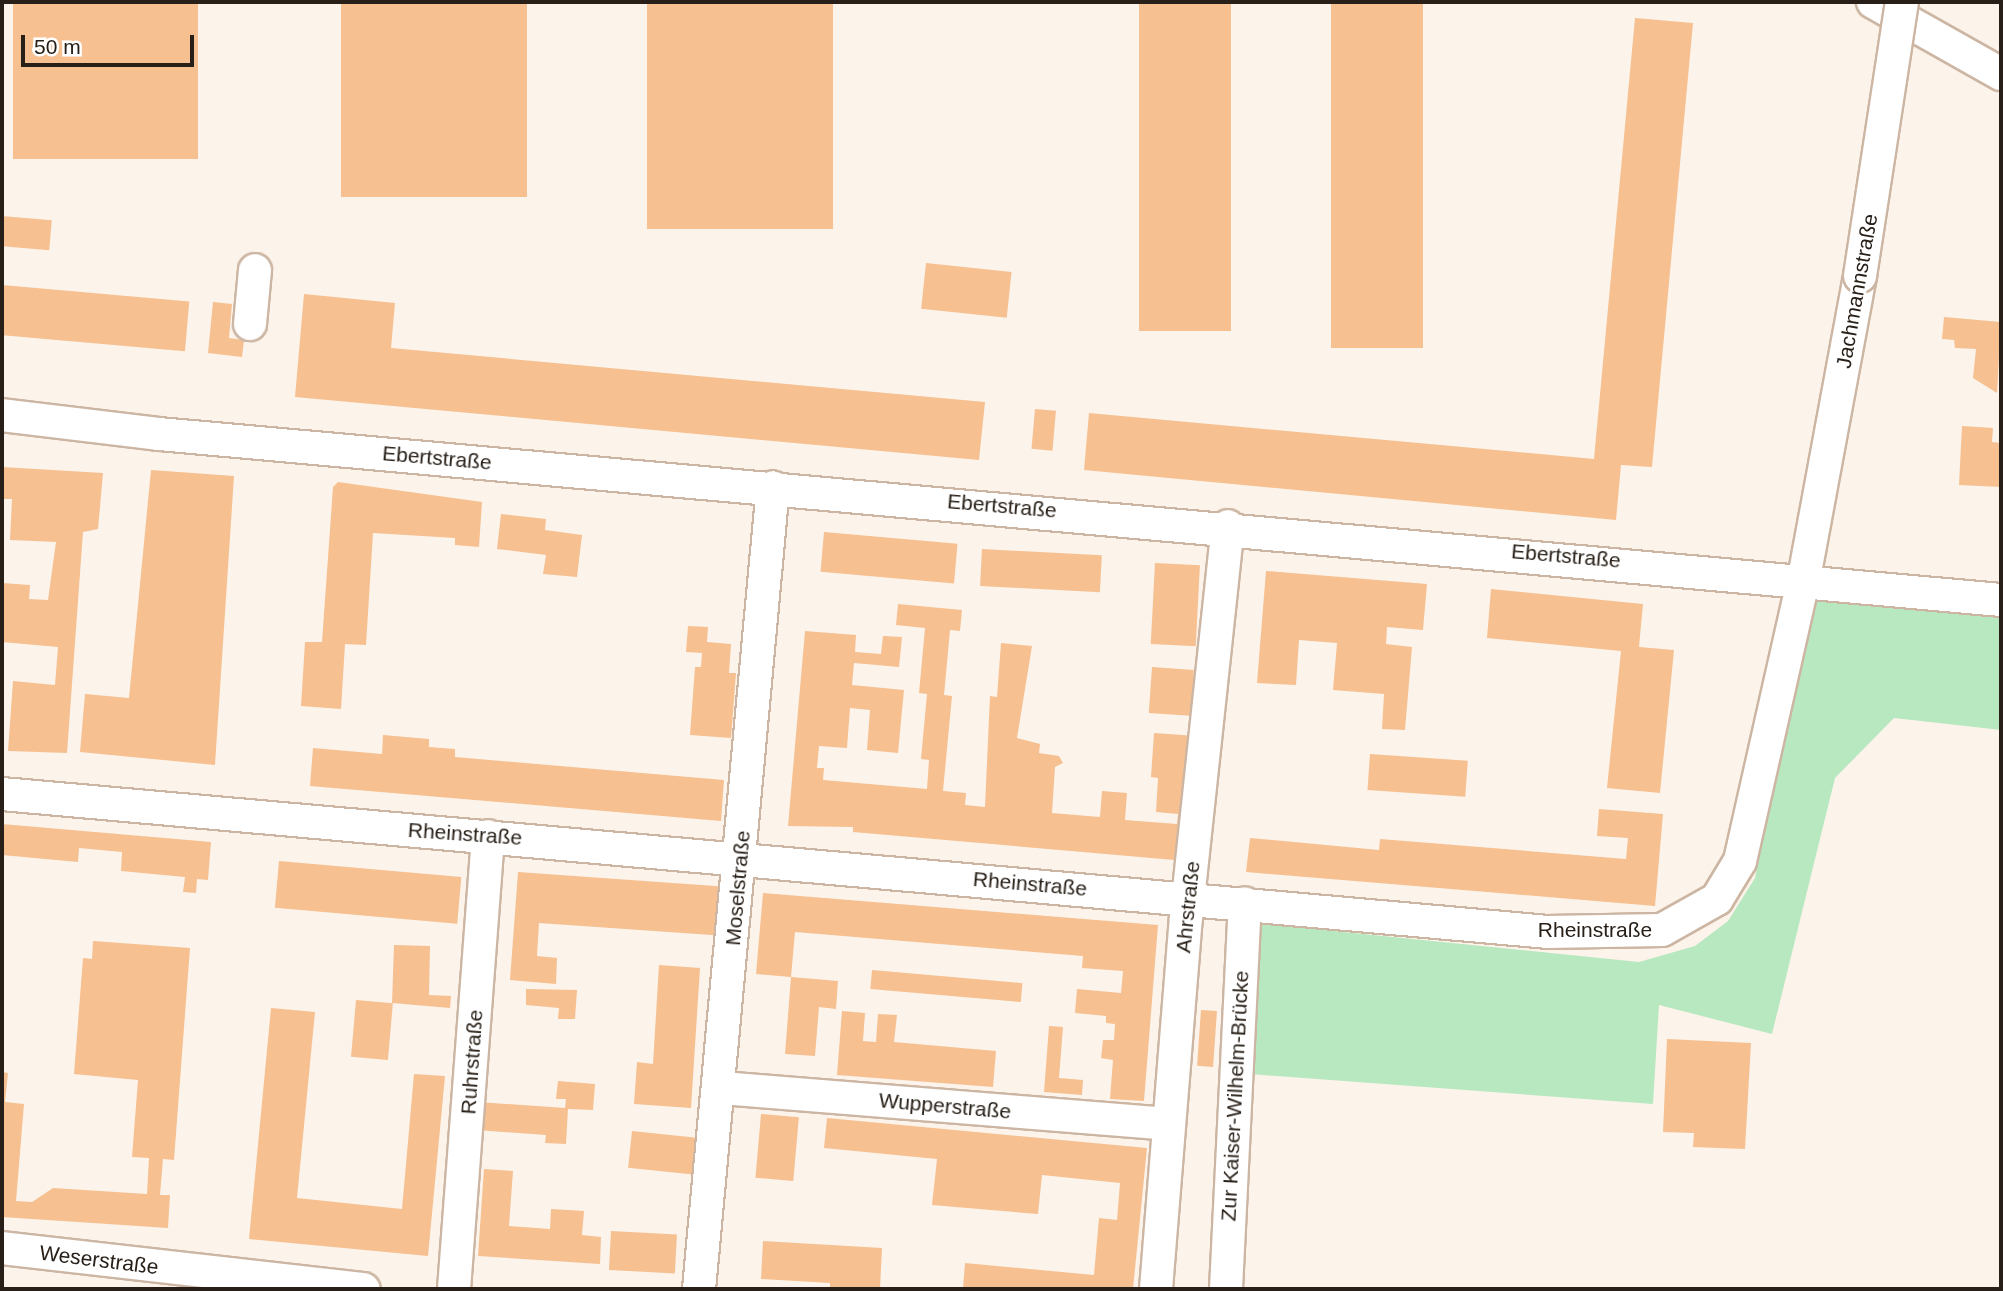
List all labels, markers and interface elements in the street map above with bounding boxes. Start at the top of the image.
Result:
scale bar [24,21,198,65]
text: 50 m [34,35,81,58]
street label: Jachmannstraße [1831,212,1883,370]
street label: Ebertstraße [381,441,493,475]
street label: Ebertstraße [946,489,1058,523]
street label: Ebertstraße [1510,539,1622,573]
street label: Rheinstraße [407,817,523,851]
street label: Moselstraße [720,829,756,947]
street label: Ahrstraße [1171,860,1205,954]
street label: Rheinstraße [972,866,1088,902]
street label: Rheinstraße [1538,917,1652,943]
street label: Zur Kaiser-Wilhelm-Brücke [1216,970,1254,1222]
street label: Ruhrstraße [456,1009,488,1115]
street label: Wupperstraße [878,1088,1012,1124]
street label: Weserstraße [38,1240,160,1280]

